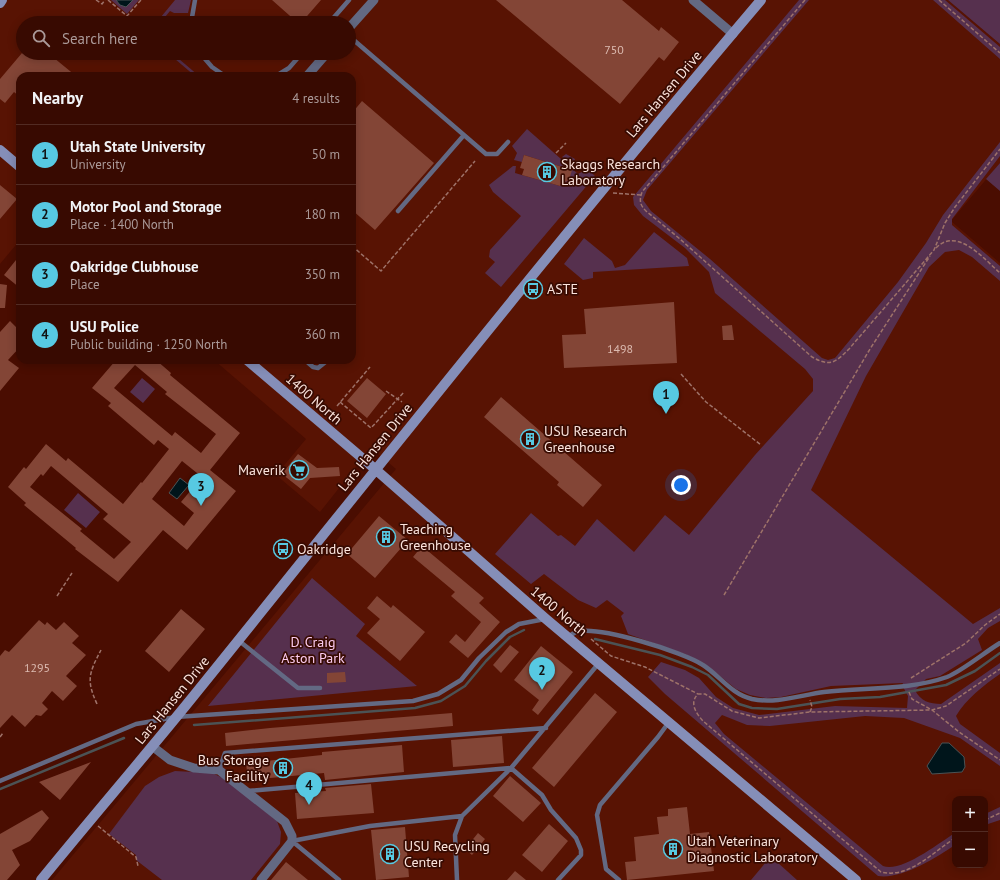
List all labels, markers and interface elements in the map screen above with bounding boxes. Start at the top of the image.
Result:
search box [16,16,356,60]
icon: search [30,27,52,49]
text: Search here [62,29,138,48]
house number: 750 [604,42,624,57]
street label: Lars Hansen Drive [622,47,706,141]
text: Nearby [32,87,83,109]
text: 4 results [292,90,340,107]
text: Utah State University [70,137,205,156]
text: 1 [41,146,49,163]
text: 50 m [312,146,340,163]
place label: Skaggs Research Laboratory [561,155,660,189]
text: University [70,156,126,173]
building icon: Skaggs Research Laboratory [536,161,558,183]
text: Motor Pool and Storage [70,197,222,216]
text: 2 [41,206,49,223]
text: 180 m [305,206,340,223]
text: Place · 1400 North [70,216,174,233]
text: Oakridge Clubhouse [70,257,199,276]
text: 3 [41,266,49,283]
text: 350 m [305,266,340,283]
text: Place [70,276,100,293]
bus stop icon: ASTE [522,278,544,300]
place label: ASTE [547,280,578,298]
text: USU Police [70,317,139,336]
text: 4 [41,326,49,343]
text: 360 m [305,326,340,343]
text: Public building · 1250 North [70,336,227,353]
house number: 1498 [607,341,633,356]
street label: 1400 North [282,370,346,428]
pin: 1 [653,381,679,414]
street label: Lars Hansen Drive [334,399,416,495]
place label: USU Research Greenhouse [544,422,627,456]
building icon: USU Research Greenhouse [519,428,541,450]
supermarket icon: Maverik [288,459,310,481]
place label: Maverik [238,461,285,479]
pin: 3 [188,473,214,506]
your location [671,475,691,495]
place label: Teaching Greenhouse [400,520,471,554]
building icon: Teaching Greenhouse [375,526,397,548]
bus stop icon: Oakridge [272,538,294,560]
place label: Oakridge [297,540,351,558]
street label: 1400 North [527,582,591,640]
park label: D. Craig Aston Park [281,633,345,667]
street label: Lars Hansen Drive [131,652,213,748]
pin: 2 [529,657,555,690]
house number: 1295 [24,660,50,675]
place label: Bus Storage Facility [198,751,269,785]
building icon: Bus Storage Facility [272,757,294,779]
pin: 4 [296,772,322,805]
map controls [952,796,988,868]
button: + [952,796,988,832]
place label: Utah Veterinary Diagnostic Laboratory [687,832,818,866]
button: − [952,832,988,868]
place label: USU Recycling Center [404,837,490,871]
building icon: Utah Veterinary Diagnostic Laboratory [662,838,684,860]
building icon: USU Recycling Center [379,843,401,865]

